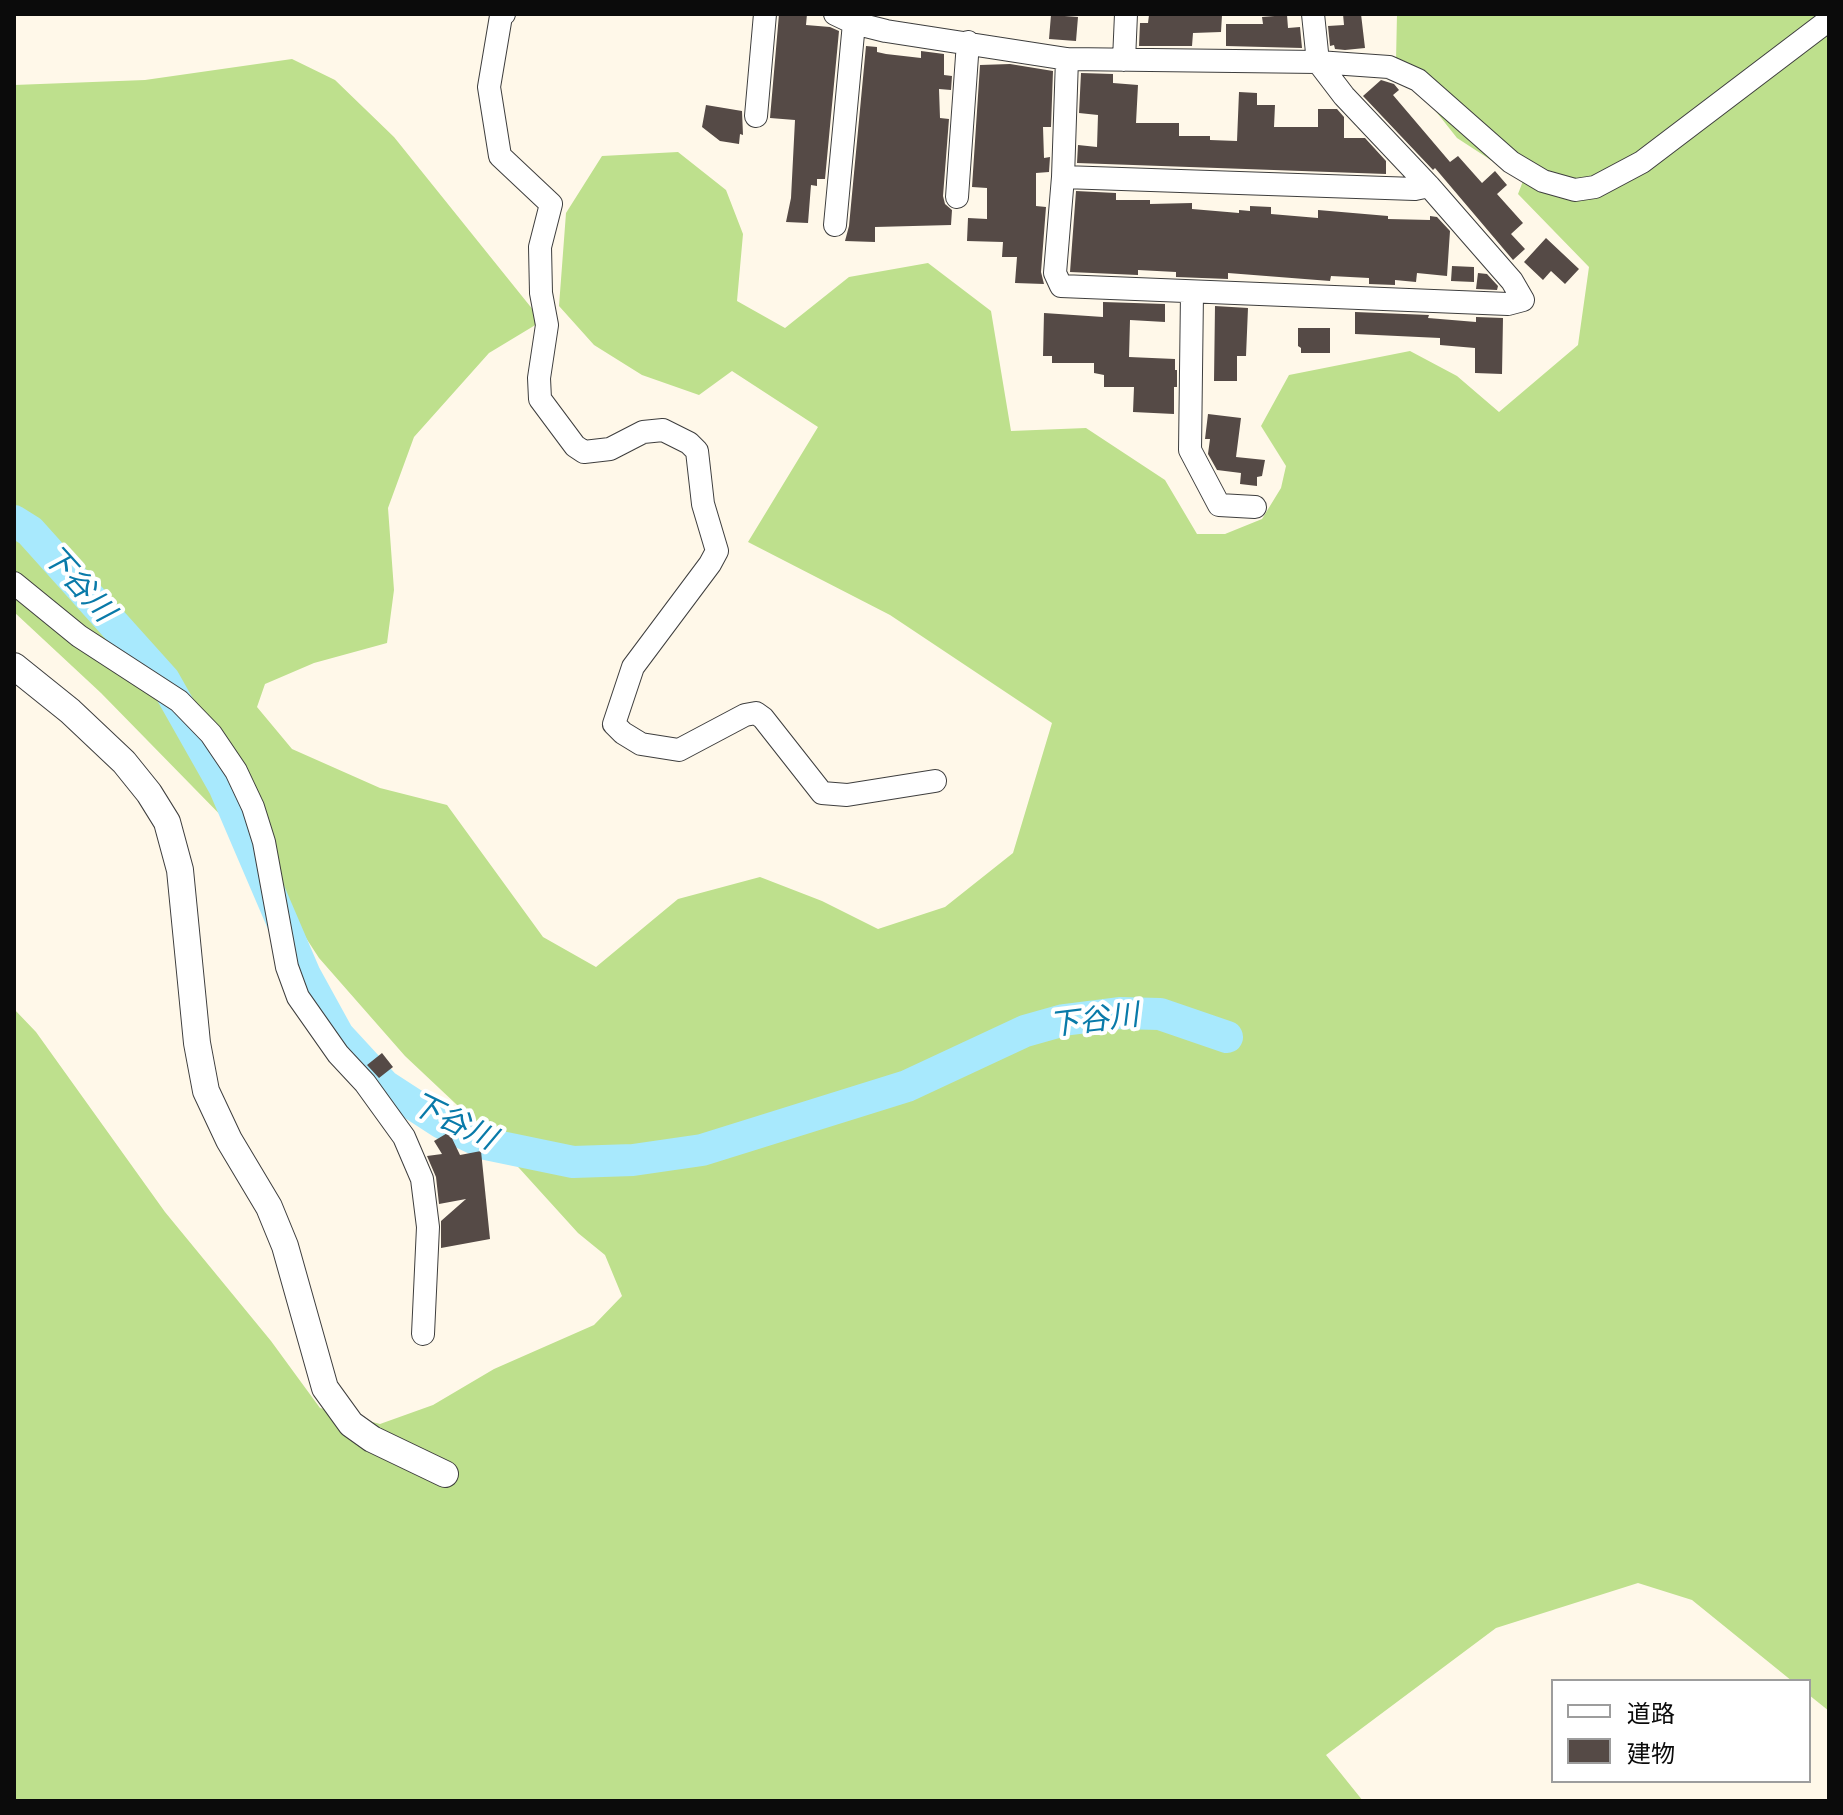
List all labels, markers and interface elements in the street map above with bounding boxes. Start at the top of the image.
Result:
water label: 下谷川 [35,539,121,629]
water label: 下谷川 [1047,998,1141,1044]
water label: 下谷川 [405,1086,501,1158]
legend [1551,1679,1811,1783]
text: 道路 [1627,1700,1675,1728]
text: 建物 [1627,1740,1675,1768]

